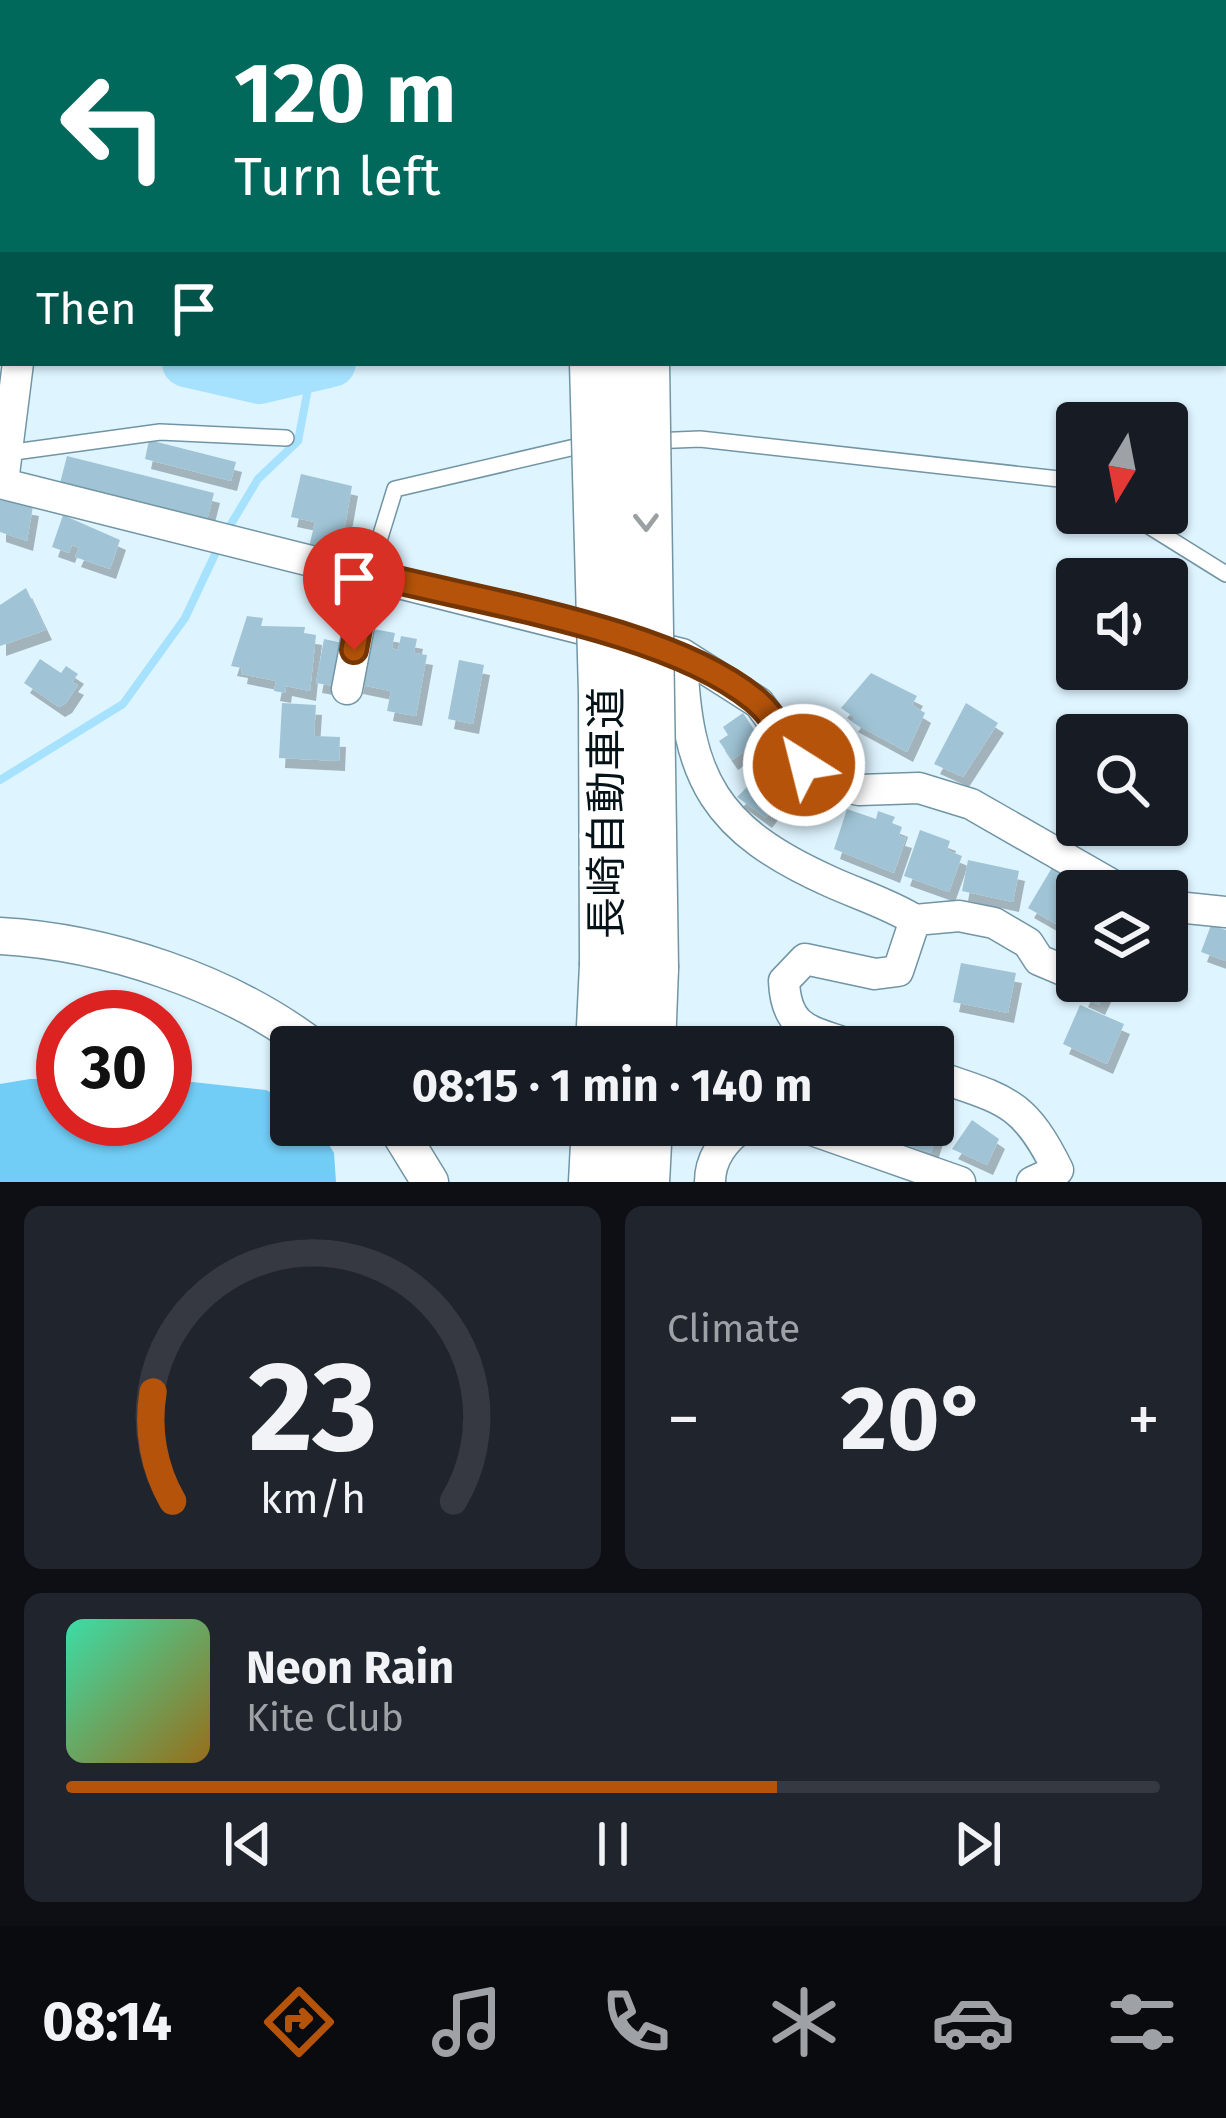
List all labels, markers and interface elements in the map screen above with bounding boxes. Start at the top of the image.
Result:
text: 120 m [234,43,456,144]
icon: left [36,48,192,204]
text: Turn left [234,145,441,209]
icon: arrive [161,276,227,342]
text: Then [36,282,137,336]
north arrow [1056,402,1188,534]
map controls [1056,402,1188,1002]
one-way arrow [633,513,659,532]
pin [303,527,405,650]
icon: arrive [321,545,387,611]
button: sound [1056,558,1188,690]
street label: 長崎自動車道 [582,687,632,939]
position arrow [741,702,867,828]
button: search [1056,714,1188,846]
button: layers [1056,870,1188,1002]
speed limit sign: 30 [36,990,192,1146]
text: 08:15 · 1 min · 140 m [412,1059,812,1113]
text: Climate [667,1306,800,1352]
text: 23 [248,1333,377,1483]
text: 20° [840,1365,987,1473]
text: − [667,1380,700,1459]
text: + [1127,1380,1160,1459]
text: km/h [259,1472,366,1523]
text: Neon Rain [246,1641,454,1695]
text: Kite Club [246,1695,404,1741]
icon: previous [215,1811,281,1877]
icon: pause [580,1811,646,1877]
icon: next [945,1811,1011,1877]
icon: directions [257,1980,341,2064]
icon: music [425,1980,509,2064]
icon: phone [594,1980,678,2064]
icon: climate [762,1980,846,2064]
icon: car [931,1980,1015,2064]
icon: filters [1100,1980,1184,2064]
text: 08:14 [42,1990,172,2054]

